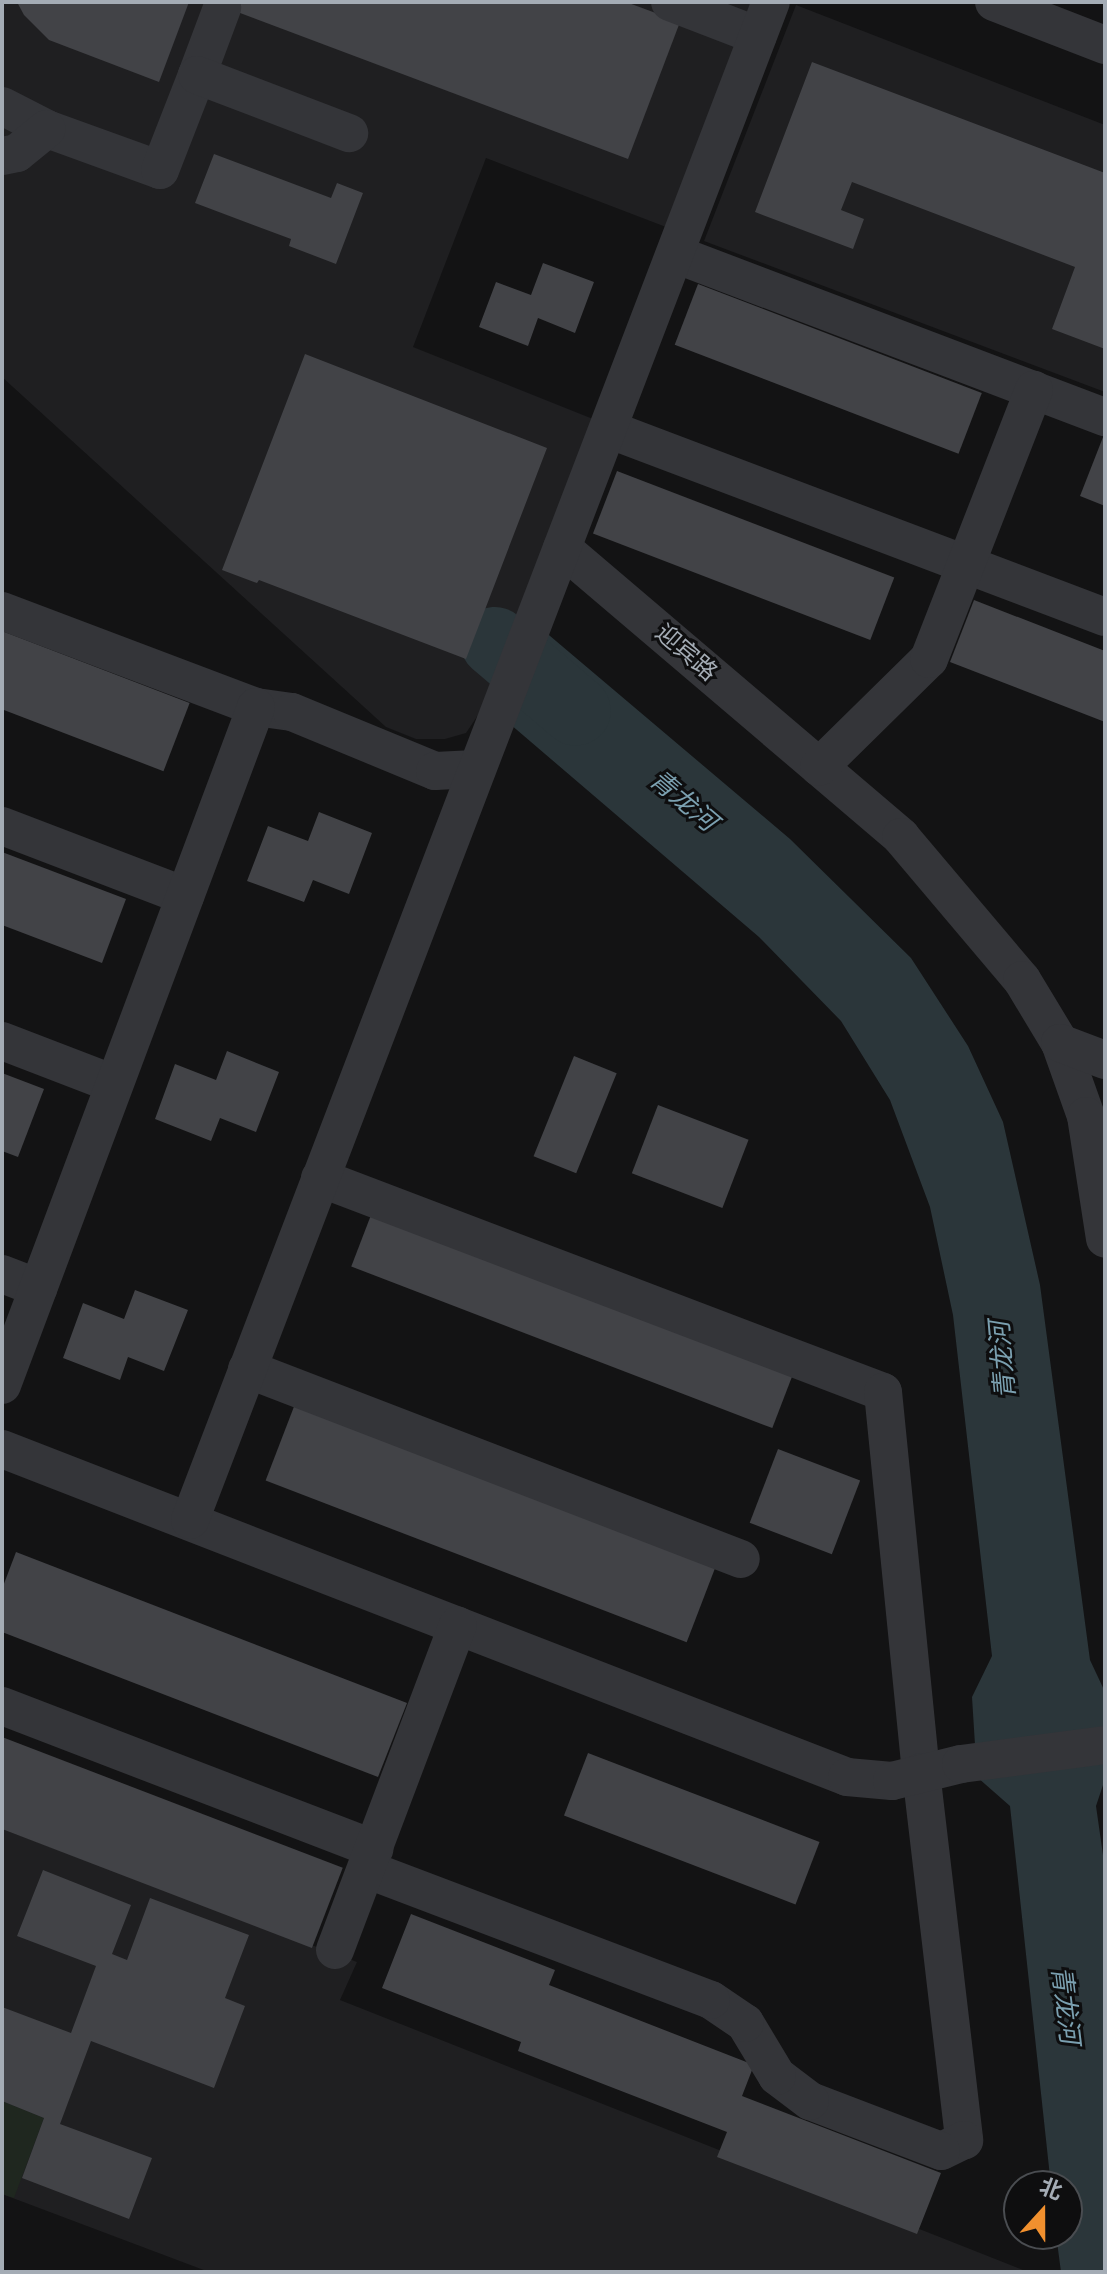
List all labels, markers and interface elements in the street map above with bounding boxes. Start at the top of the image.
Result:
street label: 迎宾路 [649,619,723,687]
water label: 青龙河 [643,764,723,838]
water label: 青龙河 [984,1320,1022,1400]
water label: 青龙河 [1045,1964,1085,2046]
north arrow [1003,2170,1083,2250]
text: 北 [1036,2172,1066,2206]

